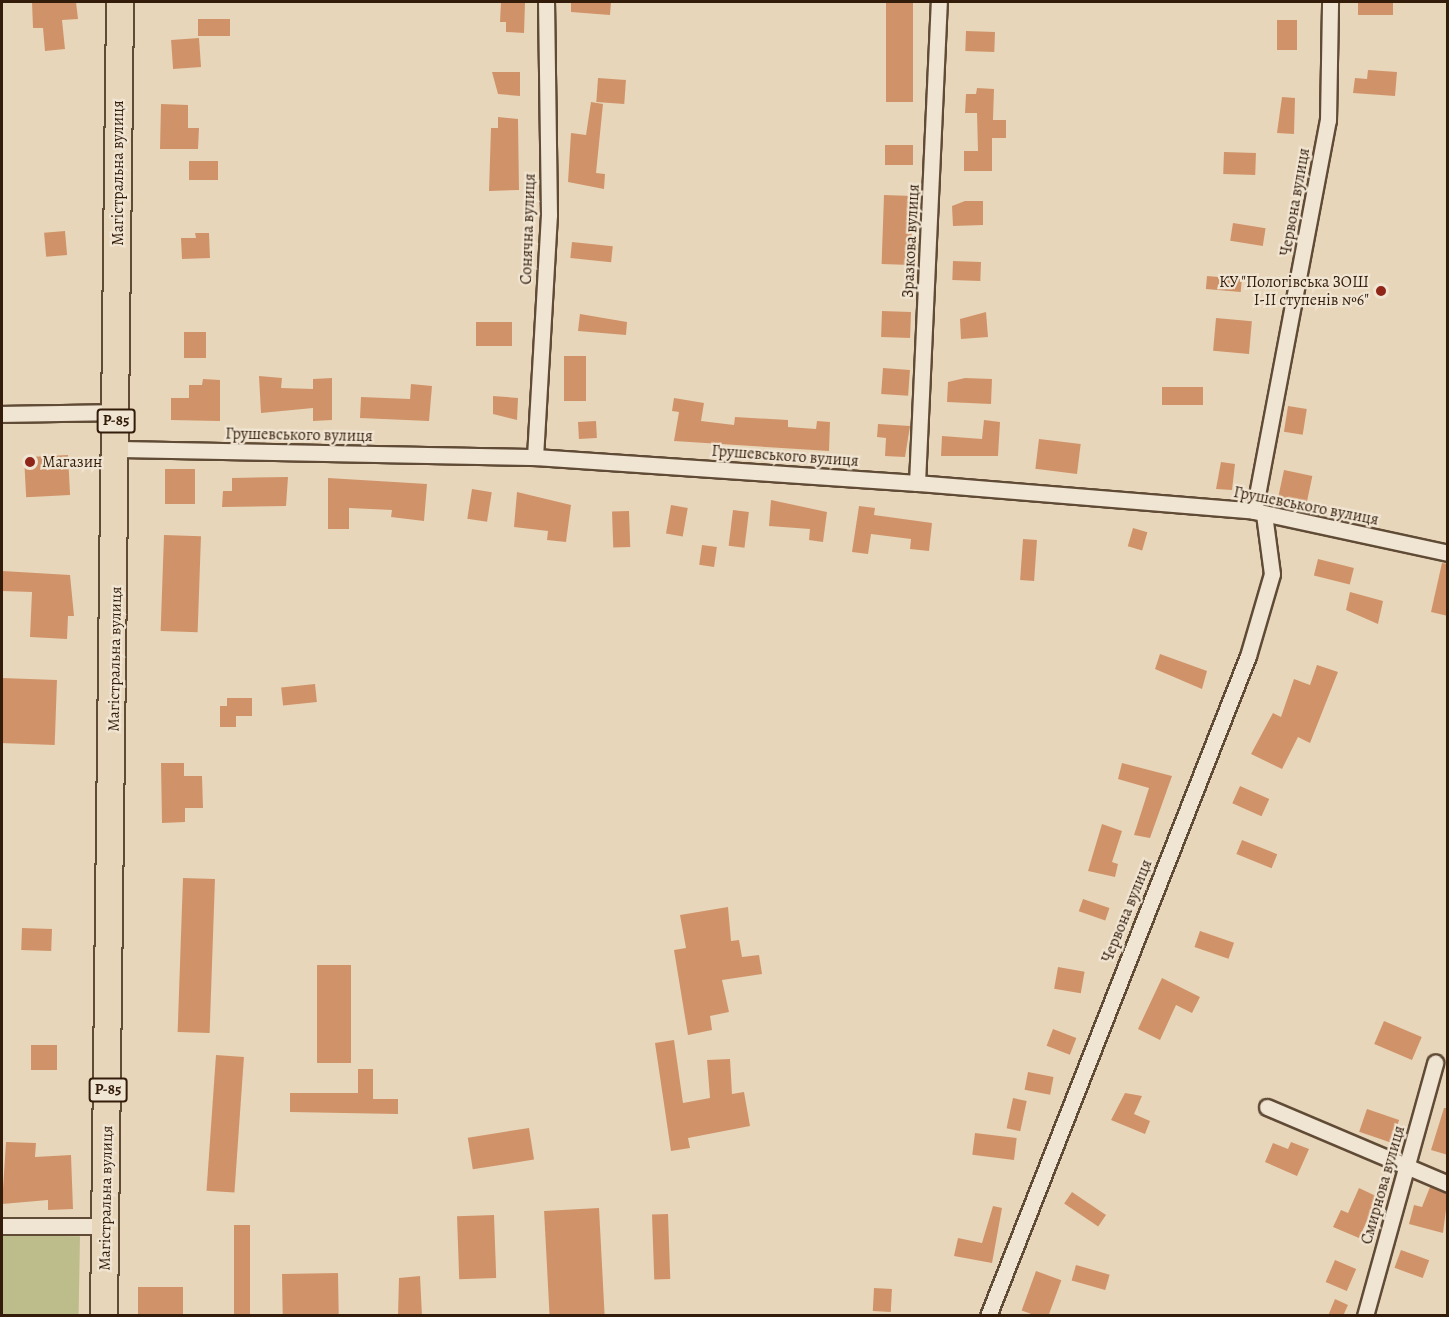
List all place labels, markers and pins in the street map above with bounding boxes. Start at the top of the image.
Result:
place label: КУ "Пологівська ЗОШ І-ІІ ступенів №6" [1219,272,1369,310]
marker: КУ "Пологівська ЗОШ І-ІІ ступенів №6" [1374,284,1388,298]
place label: Магазин [42,452,102,472]
marker: Магазин [23,455,37,469]

